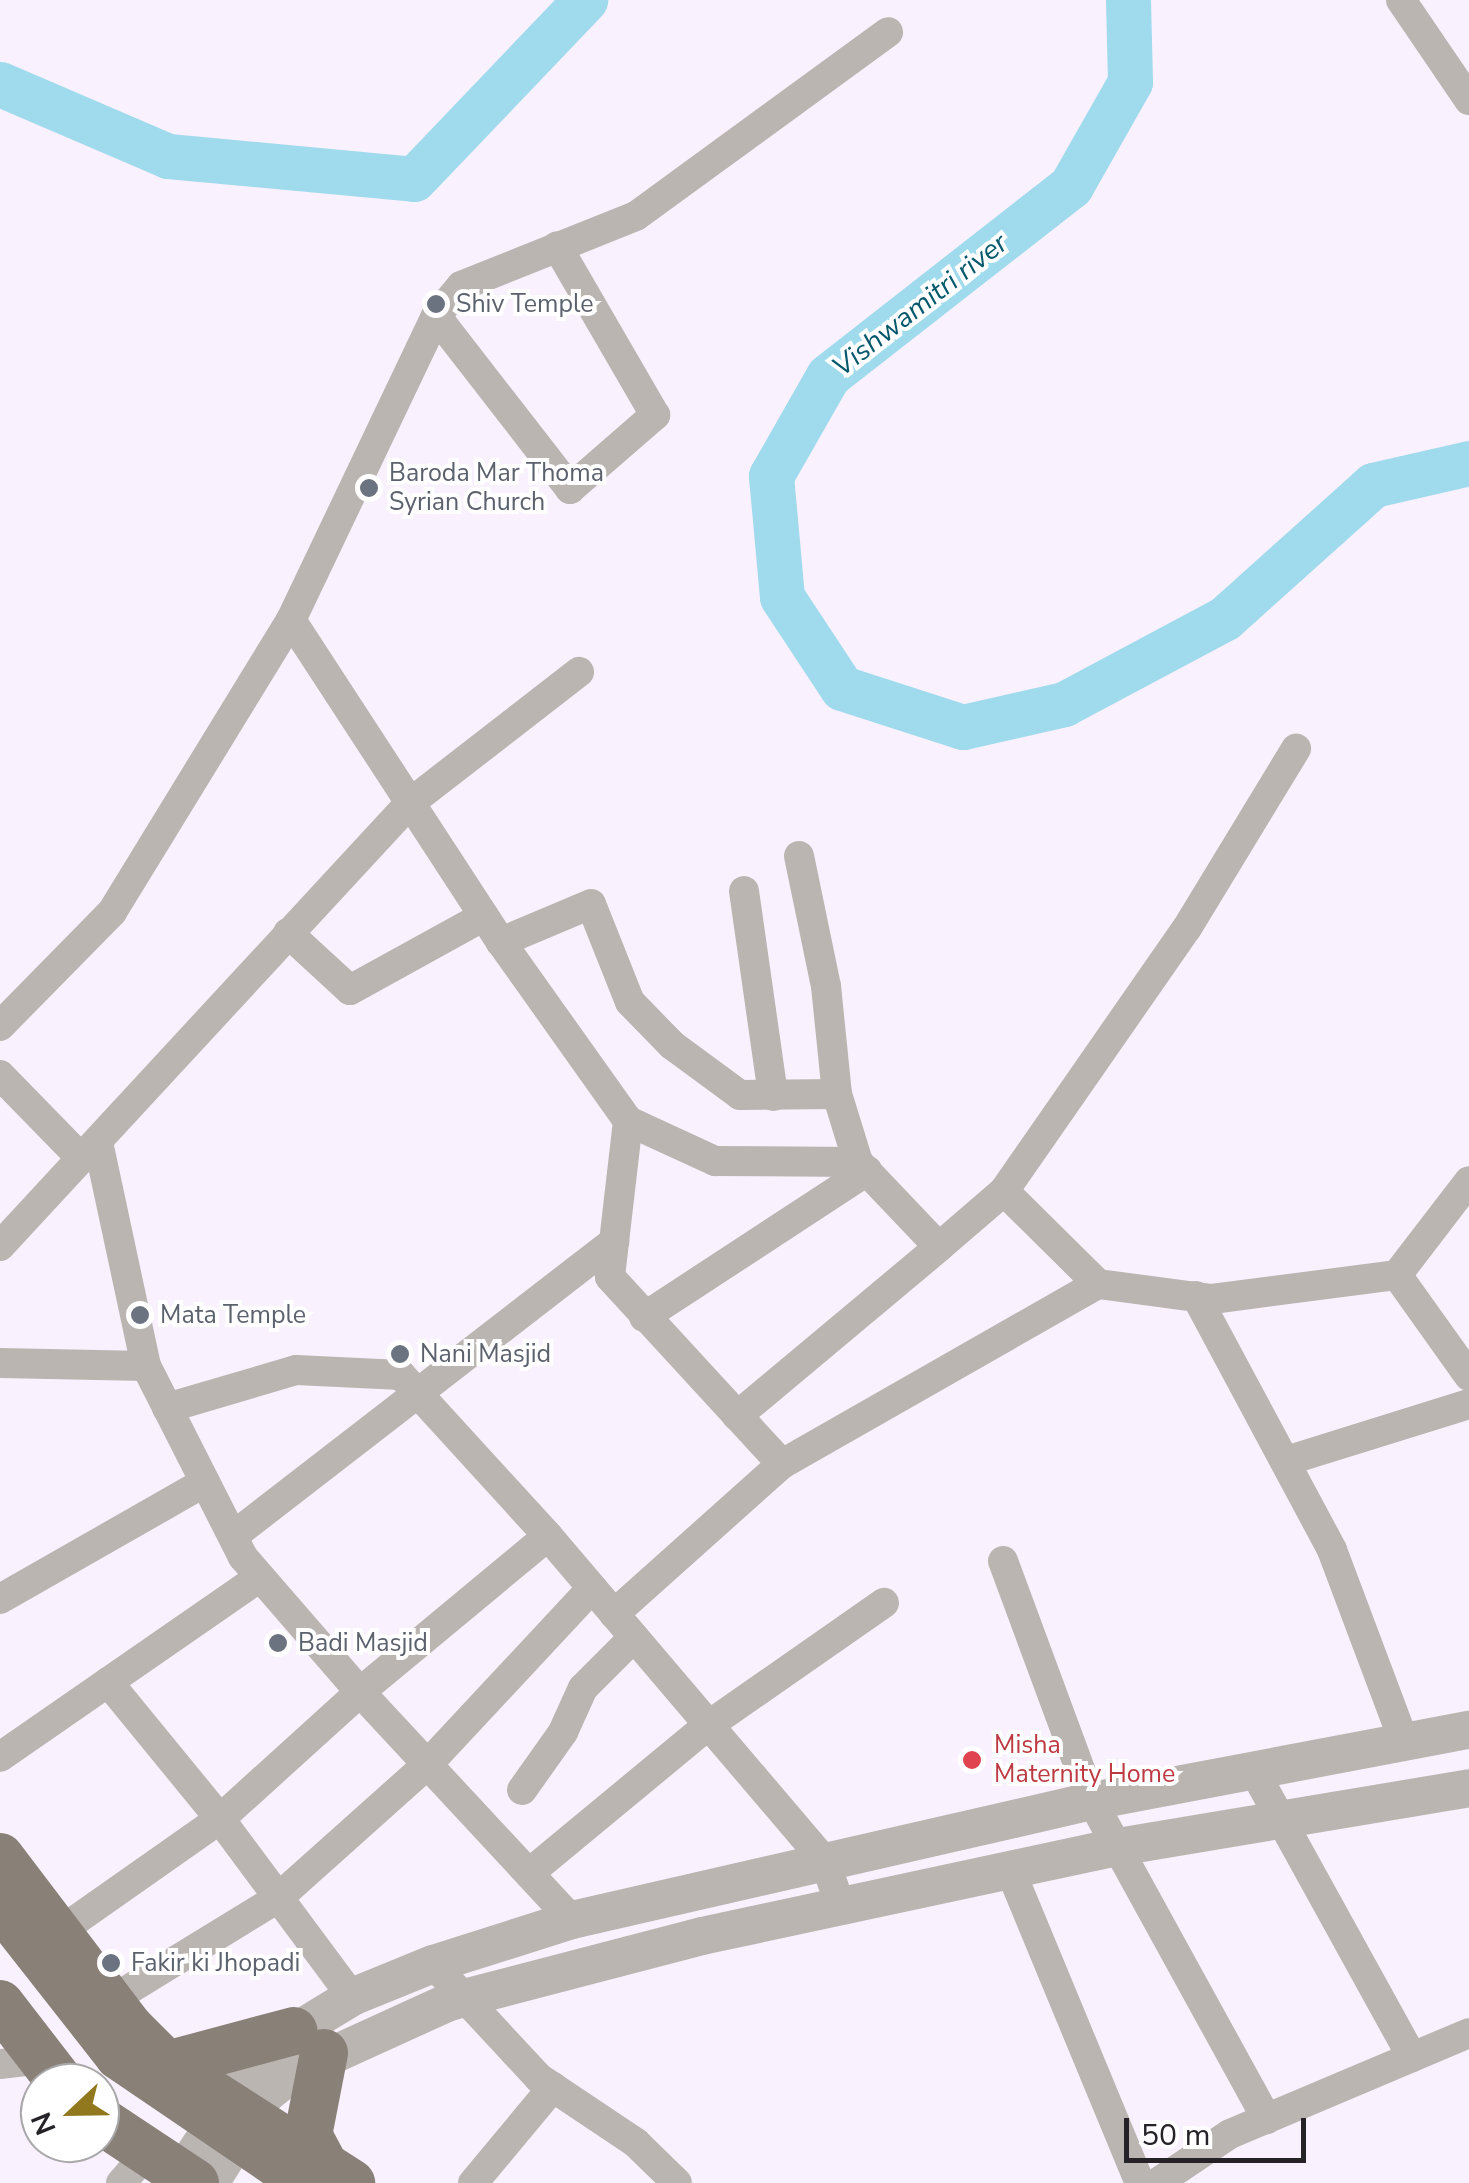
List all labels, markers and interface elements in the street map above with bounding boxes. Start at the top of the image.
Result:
water label: Vishwamitri river [826,226,1014,384]
place label: Shiv Temple [456,289,594,319]
marker: Shiv Temple [425,293,447,315]
place label: Baroda Mar Thoma Syrian Church [389,459,604,518]
marker: Baroda Mar Thoma Syrian Church [358,477,380,499]
place label: Mata Temple [160,1300,306,1330]
marker: Mata Temple [129,1304,151,1326]
place label: Nani Masjid [420,1339,551,1369]
marker: Nani Masjid [389,1343,411,1365]
place label: Badi Masjid [298,1628,428,1658]
marker: Badi Masjid [267,1632,289,1654]
place label: Misha Maternity Home [994,1731,1175,1790]
marker: Misha Maternity Home [959,1747,985,1773]
place label: Fakir ki Jhopadi [131,1948,300,1978]
marker: Fakir ki Jhopadi [100,1952,122,1974]
north arrow [20,2063,120,2163]
scale bar [1129,2098,1312,2160]
text: N [23,2107,66,2140]
text: 50 m [1141,2115,1210,2156]

